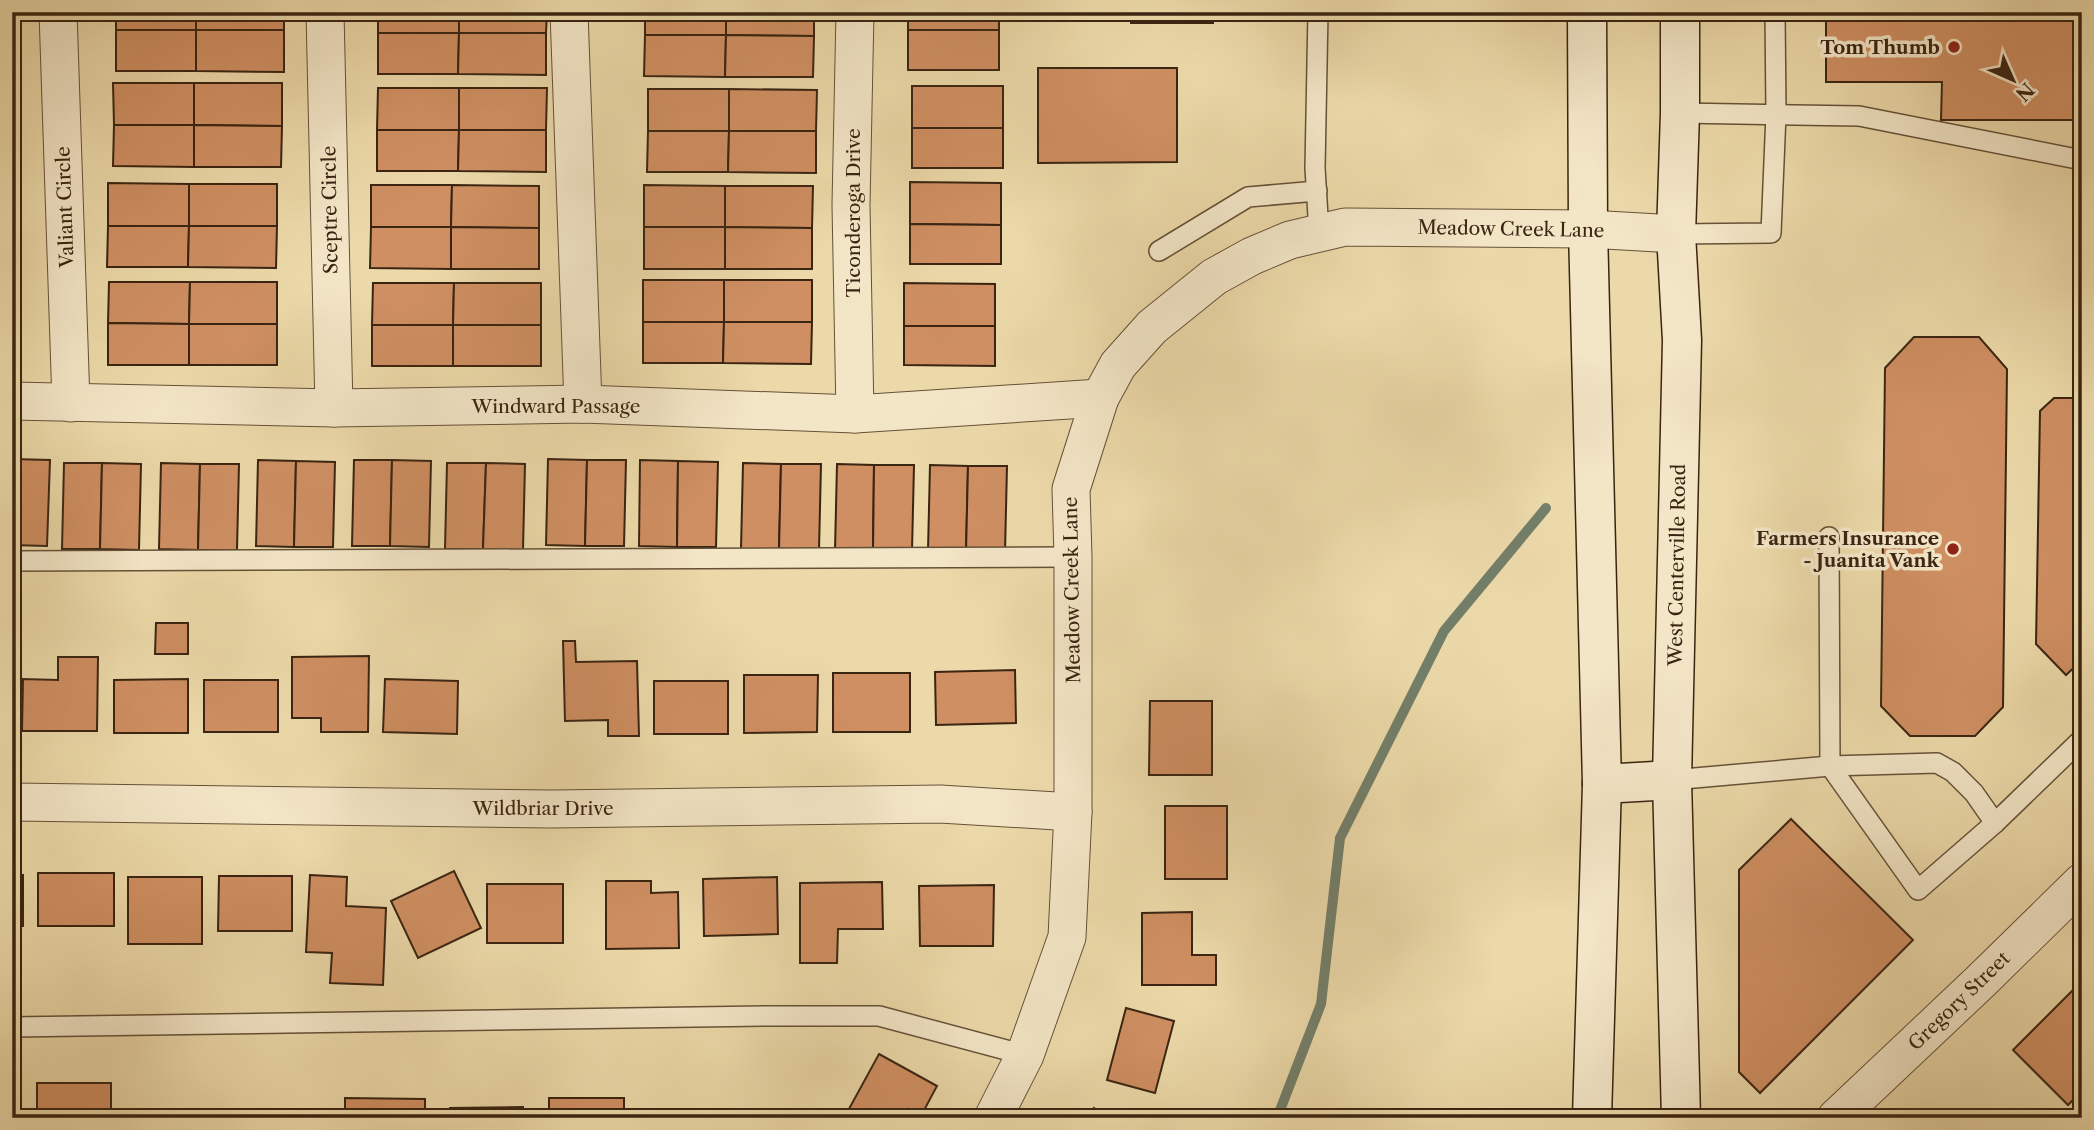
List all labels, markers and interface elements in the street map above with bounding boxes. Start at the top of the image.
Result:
place label: Tom Thumb [1820,36,1940,59]
marker: Tom Thumb [1946,39,1962,55]
north arrow [1979,46,2048,116]
text: N [2011,78,2039,106]
street label: Ticonderoga Drive [842,128,865,298]
street label: Valiant Circle [51,146,79,269]
street label: Sceptre Circle [317,146,343,274]
street label: Meadow Creek Lane [1418,216,1604,242]
street label: Windward Passage [471,395,640,418]
street label: West Centerville Road [1664,463,1690,667]
street label: Meadow Creek Lane [1059,497,1085,683]
place label: Farmers Insurance - Juanita Vank [1756,527,1939,572]
marker: Farmers Insurance - Juanita Vank [1945,541,1961,557]
street label: Wildbriar Drive [471,797,614,820]
street label: Gregory Street [1903,947,2015,1055]

